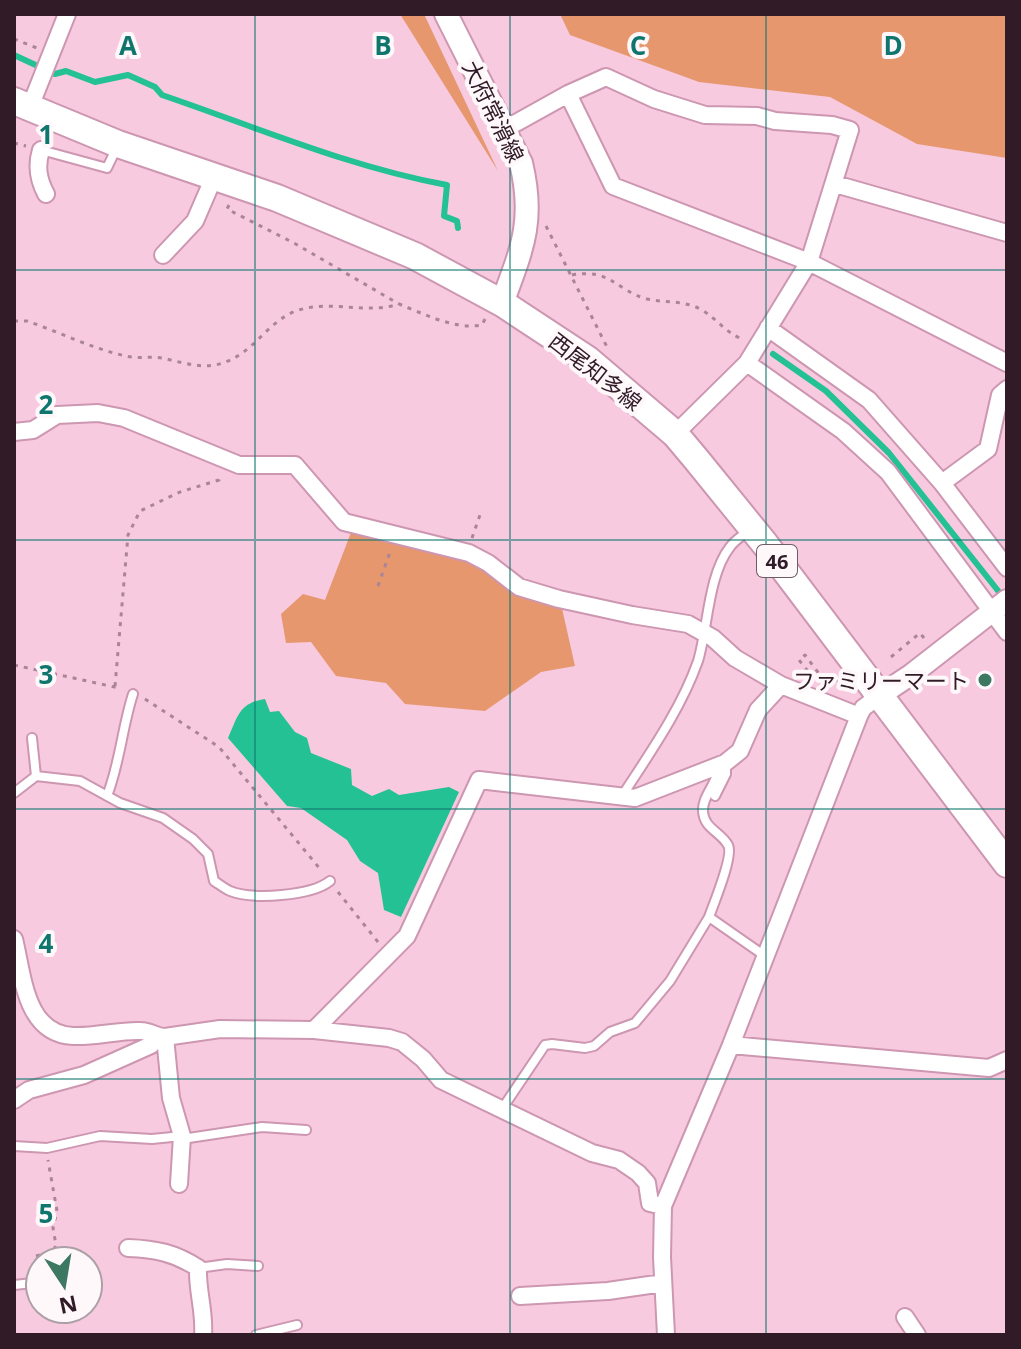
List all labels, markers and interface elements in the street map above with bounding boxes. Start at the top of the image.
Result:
text: A [119,27,137,63]
text: B [374,27,392,63]
text: C [630,27,646,63]
text: D [883,27,903,63]
street label: 大府常滑線 [456,55,532,167]
text: 1 [39,116,53,152]
street label: 西尾知多線 [543,325,649,417]
text: 2 [39,386,54,422]
road number: 46 [757,545,797,577]
text: 3 [39,656,53,692]
place label: ファミリーマート [793,665,969,695]
marker: ファミリーマート [976,671,994,689]
text: 4 [39,925,54,961]
text: 5 [39,1195,53,1231]
north arrow [24,1245,104,1325]
text: N [56,1289,80,1322]

